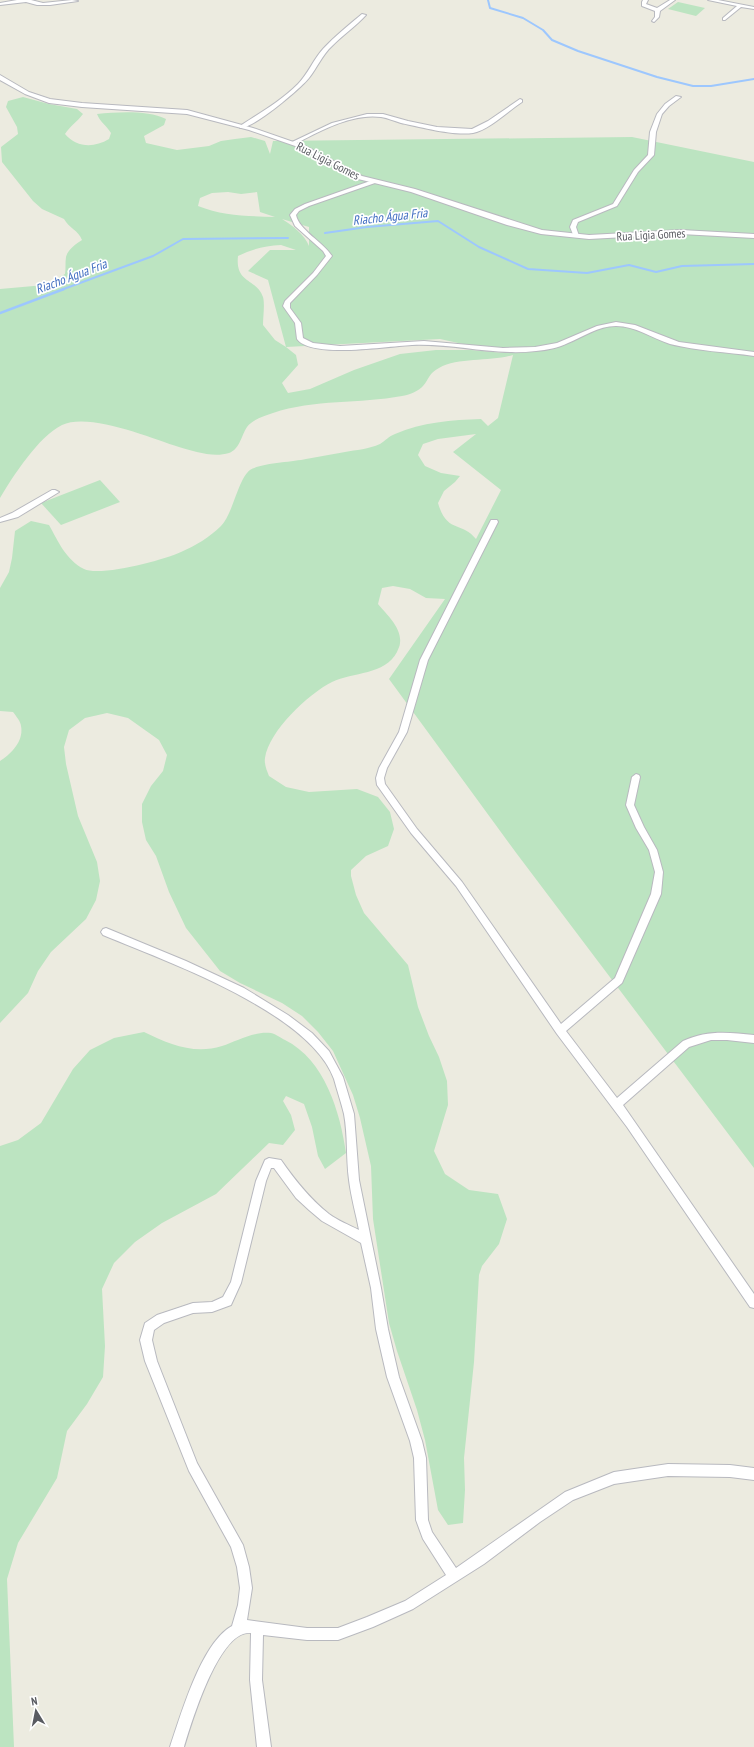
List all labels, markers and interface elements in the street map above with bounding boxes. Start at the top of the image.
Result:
street label: Rua Ligia Gomes [294,138,362,183]
water label: Riacho Água Fria [352,204,429,229]
street label: Rua Ligia Gomes [616,225,686,244]
water label: Riacho Água Fria [33,255,110,298]
north arrow [16,1691,56,1731]
text: N [30,1694,38,1709]

